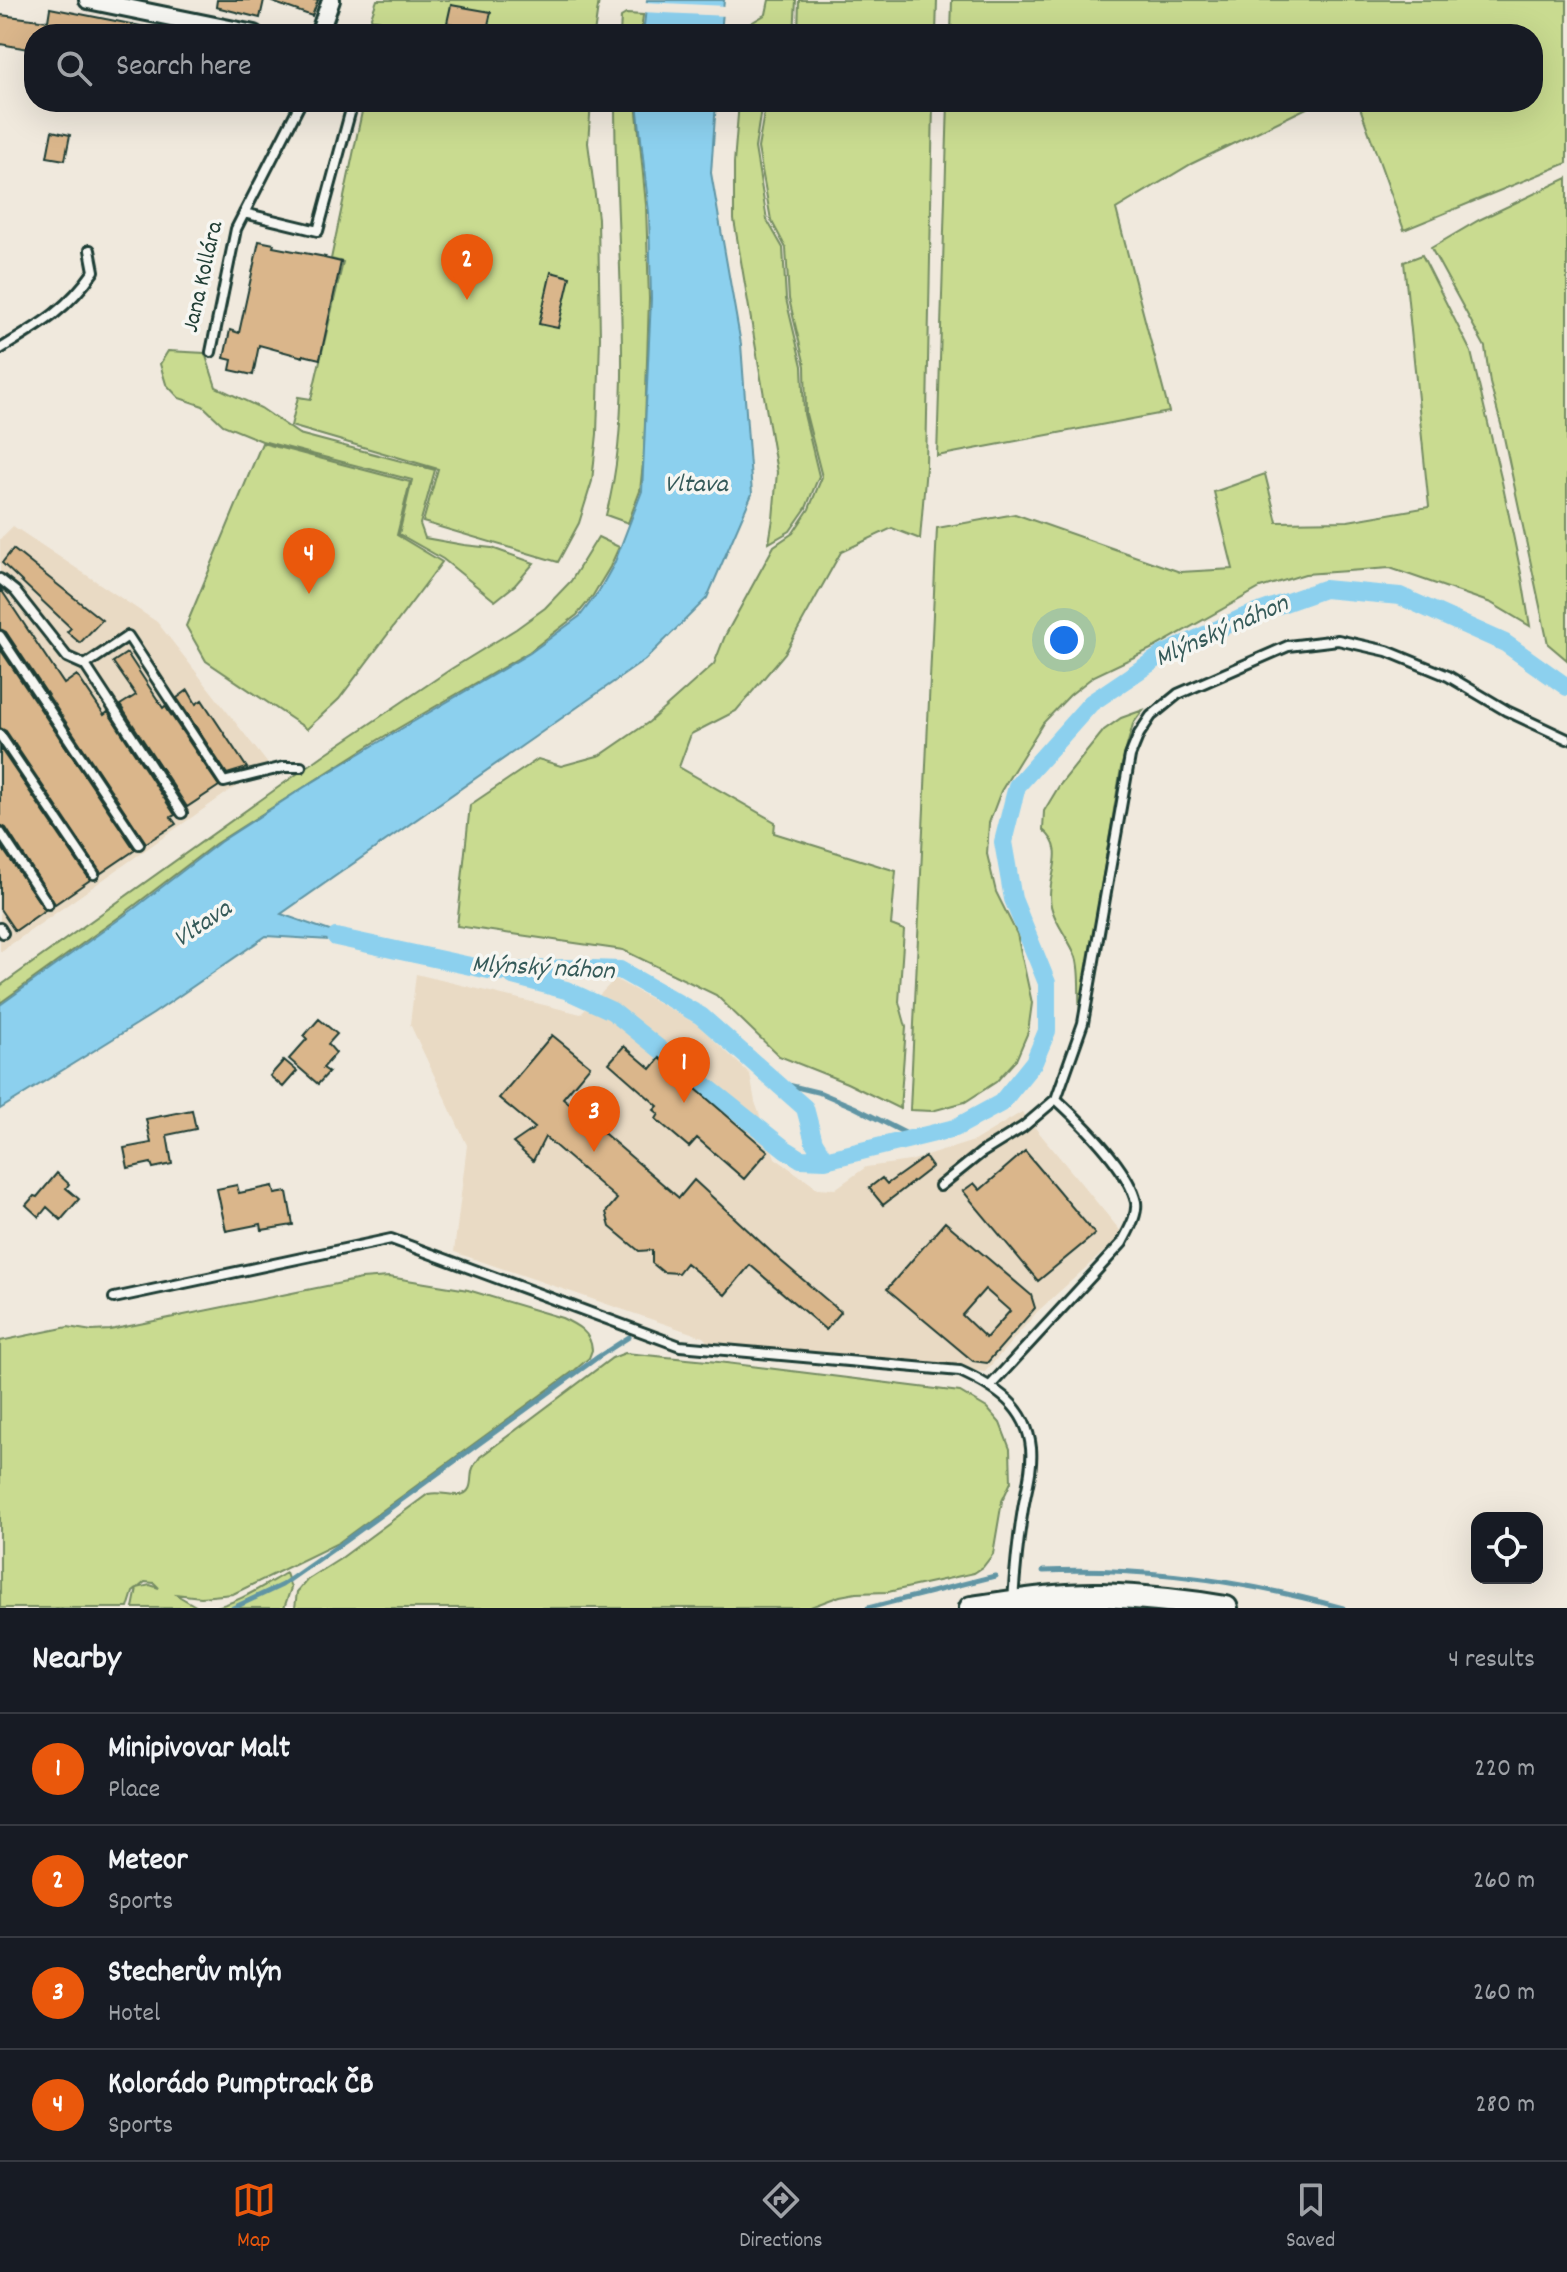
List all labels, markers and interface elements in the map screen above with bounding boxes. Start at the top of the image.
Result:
search box [24,24,1543,112]
icon: search [52,46,96,90]
text: Search here [116,47,252,90]
street label: Jana Kollára [175,217,233,336]
pin: 2 [441,234,493,300]
water label: Vltava [664,467,730,504]
pin: 4 [283,528,335,594]
water label: Mlýnský náhon [1149,586,1296,678]
your location [1044,620,1084,660]
water label: Vltava [166,891,241,958]
water label: Mlýnský náhon [471,947,616,991]
pin: 1 [658,1037,710,1103]
pin: 3 [568,1086,620,1152]
map controls [1471,1512,1543,1584]
button: locate [1471,1512,1543,1584]
text: Nearby [32,1636,121,1685]
text: 4 results [1448,1642,1535,1679]
text: Minipivovar Malt [108,1729,290,1772]
text: 1 [55,1751,61,1788]
text: 220 m [1474,1751,1535,1788]
text: Place [108,1772,160,1809]
text: Meteor [108,1841,188,1884]
text: 2 [52,1863,64,1900]
text: 260 m [1473,1863,1535,1900]
text: Sports [108,1884,173,1921]
text: Stecherův mlýn [108,1953,282,1996]
text: 3 [52,1975,64,2012]
text: 260 m [1473,1975,1535,2012]
text: Hotel [108,1996,160,2033]
text: Kolorádo Pumptrack ČB [108,2065,374,2108]
text: 4 [53,2087,63,2124]
text: 280 m [1475,2087,1535,2124]
text: Sports [108,2108,173,2145]
tab: Map [232,2178,276,2257]
tab: Directions [739,2178,823,2257]
tab: Saved [1286,2178,1335,2257]

